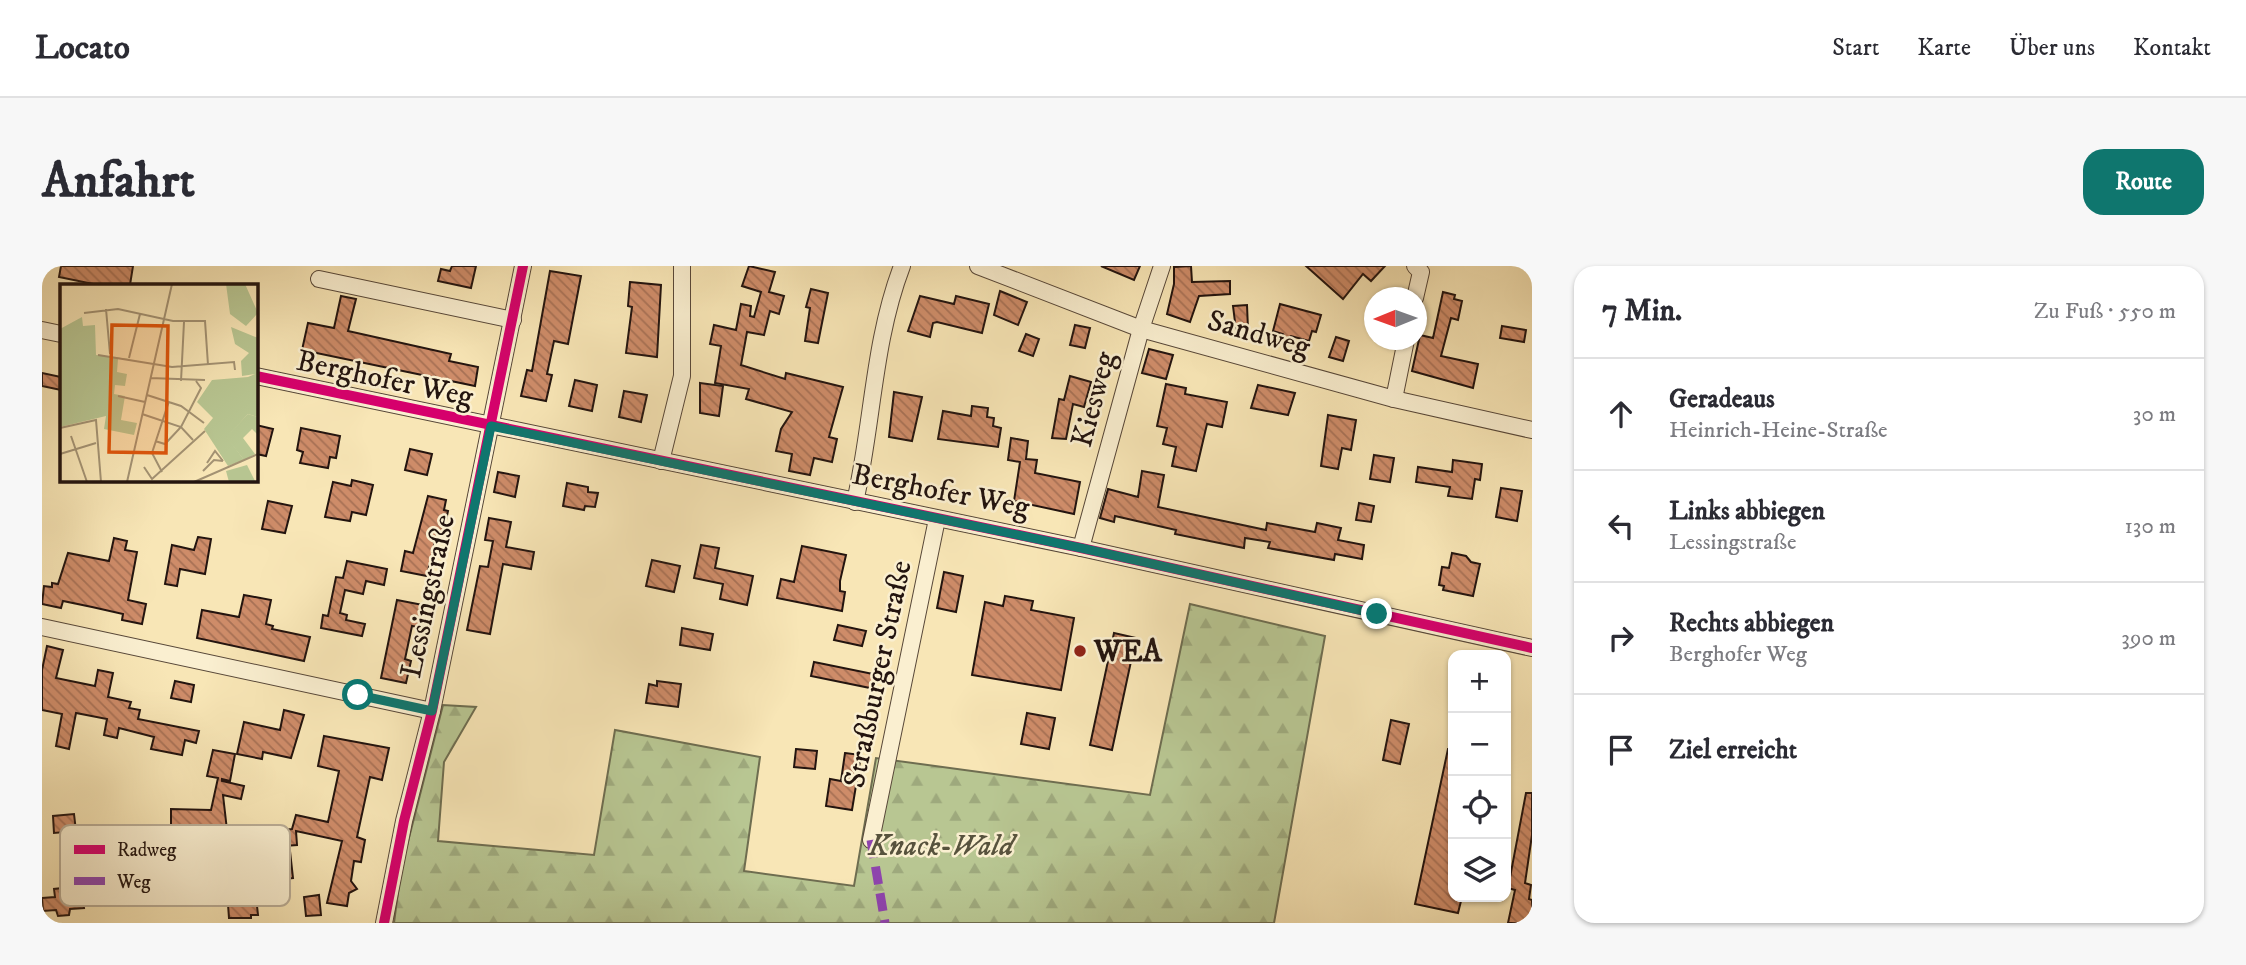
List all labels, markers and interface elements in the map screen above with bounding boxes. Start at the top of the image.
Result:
text: Locato [35,28,130,69]
text: Start [1832,33,1879,63]
text: Karte [1917,33,1971,63]
text: Über uns [2009,33,2095,63]
text: Kontakt [2133,33,2211,63]
button: Route [2083,149,2204,215]
text: Anfahrt [42,151,195,213]
inset map [60,284,257,481]
north arrow [1364,287,1427,350]
text: 7 Min. [1602,293,1682,330]
text: Zu Fuß · 550 m [2034,297,2176,326]
street label: Sandweg [1203,302,1315,367]
street label: Berghofer Weg [293,343,477,416]
street label: Kiesweg [1064,347,1125,451]
text: Geradeaus [1669,383,1775,416]
icon: ahead [1602,395,1640,433]
text: 30 m [2133,400,2176,429]
text: Heinrich-Heine-Straße [1669,416,1888,445]
street label: Berghofer Weg [849,456,1033,527]
text: Links abbiegen [1669,495,1825,528]
icon: left [1602,507,1640,545]
street label: Lessingstraße [393,511,464,681]
text: 130 m [2124,512,2176,541]
text: Lessingstraße [1669,528,1796,557]
street label: Straßburger Straße [836,557,921,791]
route end [1361,598,1392,629]
text: Rechts abbiegen [1669,607,1834,640]
icon: right [1602,619,1640,657]
text: 390 m [2121,624,2176,653]
place label: WEA [1093,634,1163,671]
text: Berghofer Weg [1669,640,1807,669]
marker: WEA [1072,643,1088,659]
map controls [1448,650,1511,902]
button: + [1448,650,1511,713]
route start [342,679,373,710]
button: − [1448,713,1511,776]
icon: arrive [1602,731,1640,769]
text: Ziel erreicht [1669,734,1797,767]
button: locate [1448,776,1511,839]
legend [60,825,290,906]
park label: Knack-Wald [867,828,1018,865]
text: Radweg [117,839,177,862]
button: layers [1448,839,1511,902]
text: Weg [116,871,151,894]

